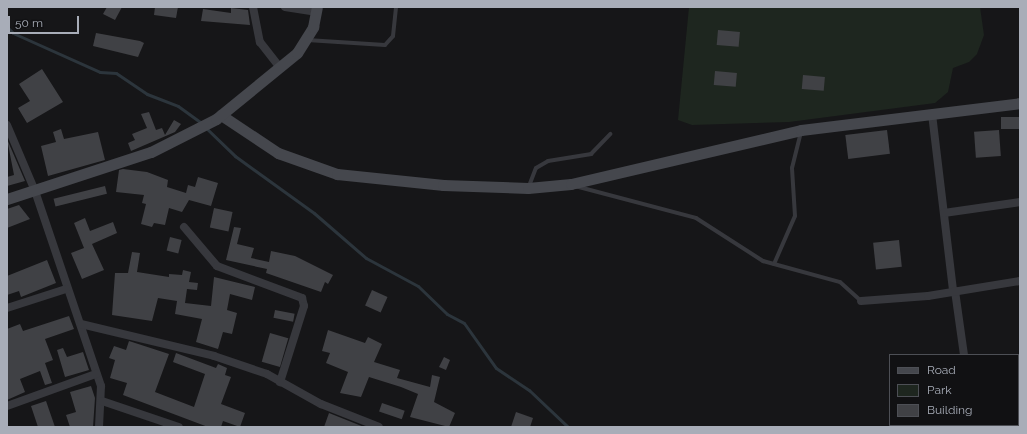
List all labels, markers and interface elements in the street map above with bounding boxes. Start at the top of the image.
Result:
scale bar [10,8,81,34]
text: 50 m [15,16,43,30]
legend [889,354,1019,426]
text: Road [927,363,956,377]
text: Park [927,383,952,397]
text: Building [927,403,973,417]

